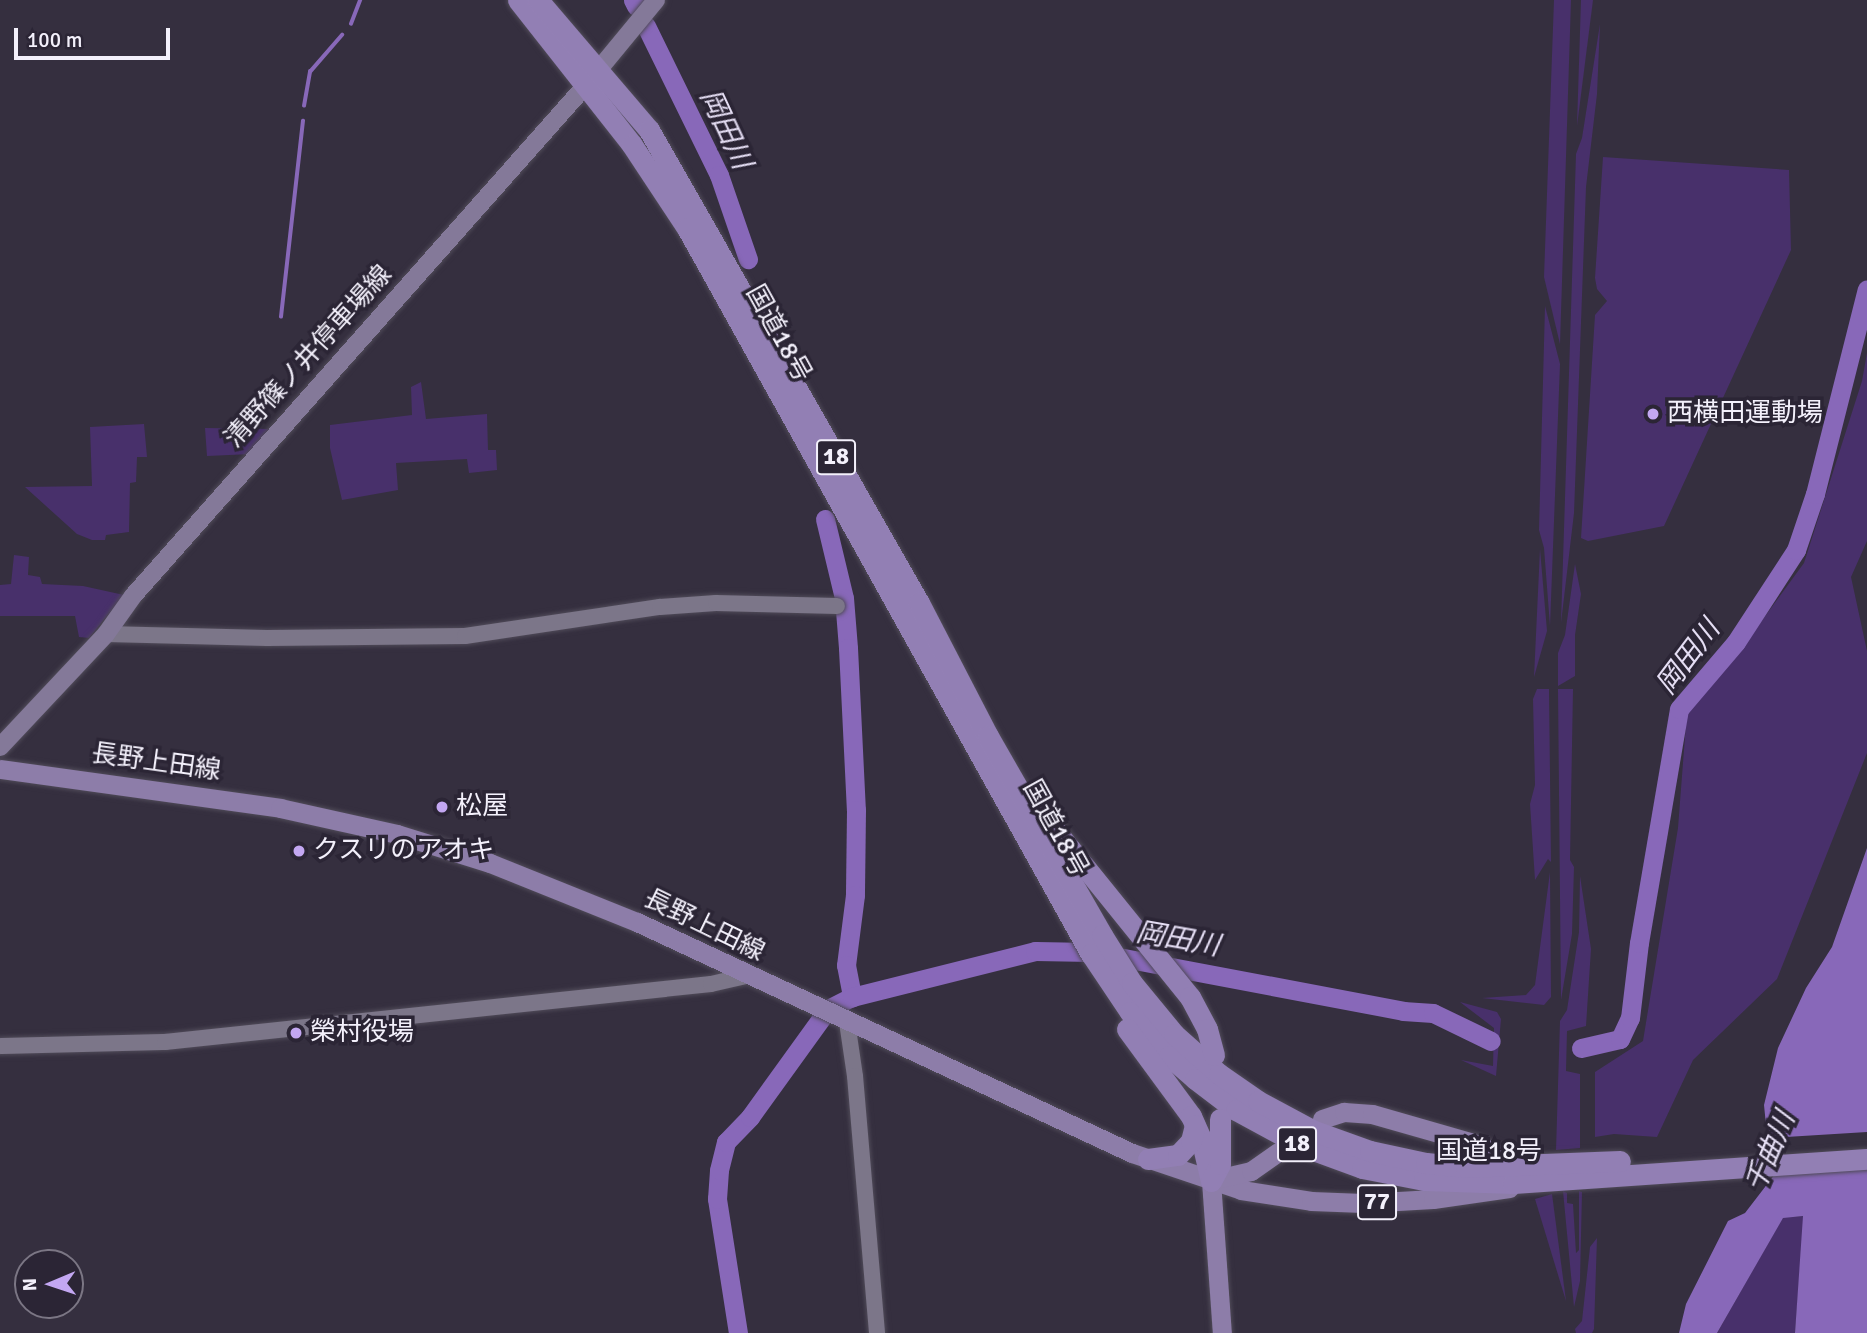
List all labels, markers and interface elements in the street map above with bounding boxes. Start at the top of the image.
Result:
scale bar [18,14,173,58]
text: 100 m [27,27,82,53]
water label: 岡田川 [693,84,759,174]
street label: 清野篠ノ井停車場線 [219,260,399,454]
street label: 国道18号 [739,280,817,388]
place label: 西横田運動場 [1667,398,1823,430]
marker: 西横田運動場 [1645,406,1661,422]
road number: 18 [815,436,857,478]
water label: 岡田川 [1649,613,1727,701]
street label: 長野上田線 [89,739,223,787]
street label: 国道18号 [1016,775,1094,883]
place label: 松屋 [456,791,508,823]
marker: 松屋 [434,799,450,815]
place label: クスリのアオキ [313,835,495,867]
marker: クスリのアオキ [291,843,307,859]
street label: 長野上田線 [639,883,769,969]
water label: 岡田川 [1134,915,1222,963]
place label: 榮村役場 [310,1017,414,1049]
marker: 榮村役場 [288,1025,304,1041]
water label: 千曲川 [1738,1107,1802,1197]
road number: 18 [1276,1124,1318,1164]
street label: 国道18号 [1436,1136,1542,1168]
road number: 77 [1356,1182,1398,1222]
north arrow [14,1249,84,1319]
text: N [18,1278,42,1292]

